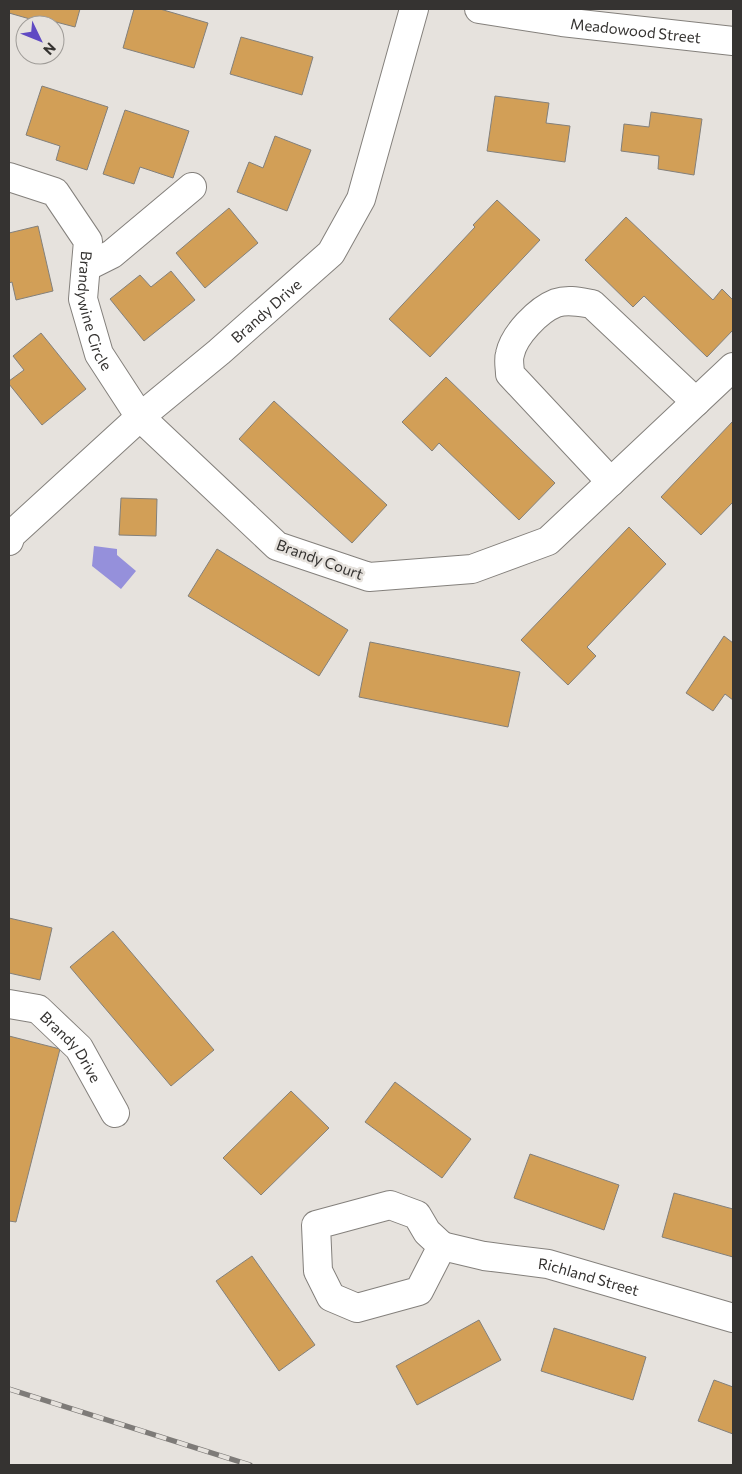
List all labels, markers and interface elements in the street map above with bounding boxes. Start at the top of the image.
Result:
street label: Meadowood Street [569,14,702,46]
north arrow [15,15,65,65]
text: N [40,40,60,59]
street label: Brandywine Circle [74,250,116,374]
street label: Brandy Drive [227,275,305,346]
street label: Brandy Court [274,535,366,583]
street label: Brandy Drive [37,1007,105,1085]
street label: Richland Street [537,1254,641,1299]

